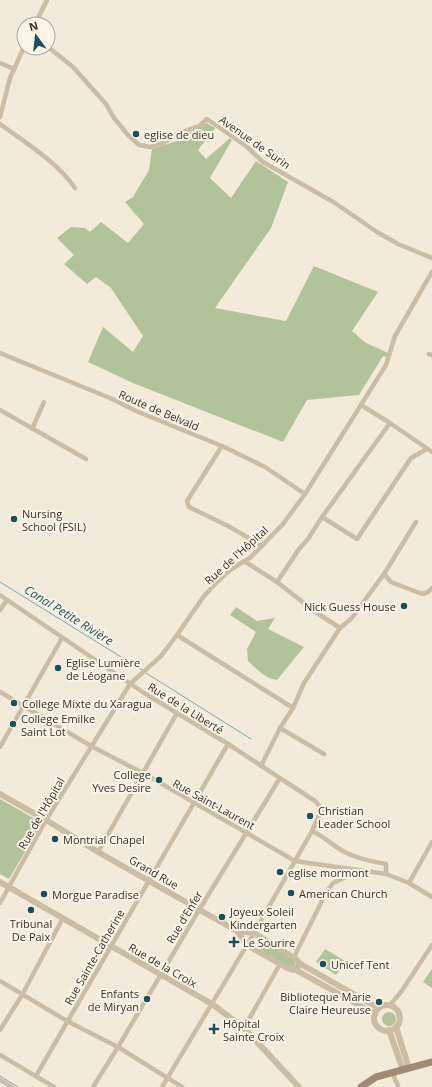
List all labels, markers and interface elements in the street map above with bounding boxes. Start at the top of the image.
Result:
north arrow [16,16,56,56]
text: N [27,17,40,34]
street label: Avenue de Surin [216,112,294,172]
place label: eglise de dieu [144,127,214,142]
marker: eglise de dieu [131,129,141,139]
street label: Route de Belvald [116,386,202,434]
place label: Nursing School (FSIL) [22,506,86,534]
marker: Nursing School (FSIL) [9,514,19,524]
street label: Rue de l'Hôpital [201,522,271,588]
water label: Canal Petite Rivière [21,581,117,649]
place label: Nick Guess House [304,599,396,614]
marker: Nick Guess House [399,601,409,611]
place label: Eglise Lumière de Léogane [66,655,140,683]
marker: Eglise Lumière de Léogane [53,663,63,673]
street label: Rue de la Liberté [146,679,226,737]
place label: College Mixte du Xaragua [22,696,152,711]
marker: College Mixte du Xaragua [9,698,19,708]
place label: College Emilke Saint Lot [21,711,95,739]
marker: College Emilke Saint Lot [8,719,18,729]
place label: College Yves Desire [92,767,151,795]
street label: Rue de l'Hôpital [14,774,68,852]
marker: College Yves Desire [154,775,164,785]
street label: Rue Saint-Laurent [170,775,258,833]
place label: Christian Leader School [318,803,390,831]
marker: Christian Leader School [305,811,315,821]
place label: Montrial Chapel [63,832,145,847]
marker: Montrial Chapel [50,834,60,844]
street label: Grand Rue [127,852,181,892]
place label: eglise mormont [288,865,369,880]
marker: eglise mormont [275,867,285,877]
place label: American Church [299,886,388,901]
place label: Morgue Paradise [52,887,139,902]
street label: Rue d'Enfer [162,887,206,946]
marker: American Church [286,888,296,898]
marker: Morgue Paradise [39,889,49,899]
place label: Joyeux Soleil Kindergarten [229,904,297,932]
marker: Tribunal De Paix [26,905,36,915]
street label: Rue Sainte-Catherine [61,906,127,1008]
marker: Joyeux Soleil Kindergarten [217,912,227,922]
place label: Tribunal De Paix [10,916,52,944]
place label: Le Sourire [243,935,295,950]
marker: Le Sourire [228,936,240,948]
street label: Rue de la Croix [126,939,200,991]
place label: Unicef Tent [331,957,390,972]
marker: Unicef Tent [318,959,328,969]
place label: Enfants de Miryan [88,986,139,1014]
place label: Biblioteque Marie Claire Heureuse [280,989,371,1017]
marker: Enfants de Miryan [142,994,152,1004]
marker: Biblioteque Marie Claire Heureuse [374,997,384,1007]
place label: Hôpital Sainte Croix [223,1016,284,1044]
marker: Hôpital Sainte Croix [208,1023,220,1035]

